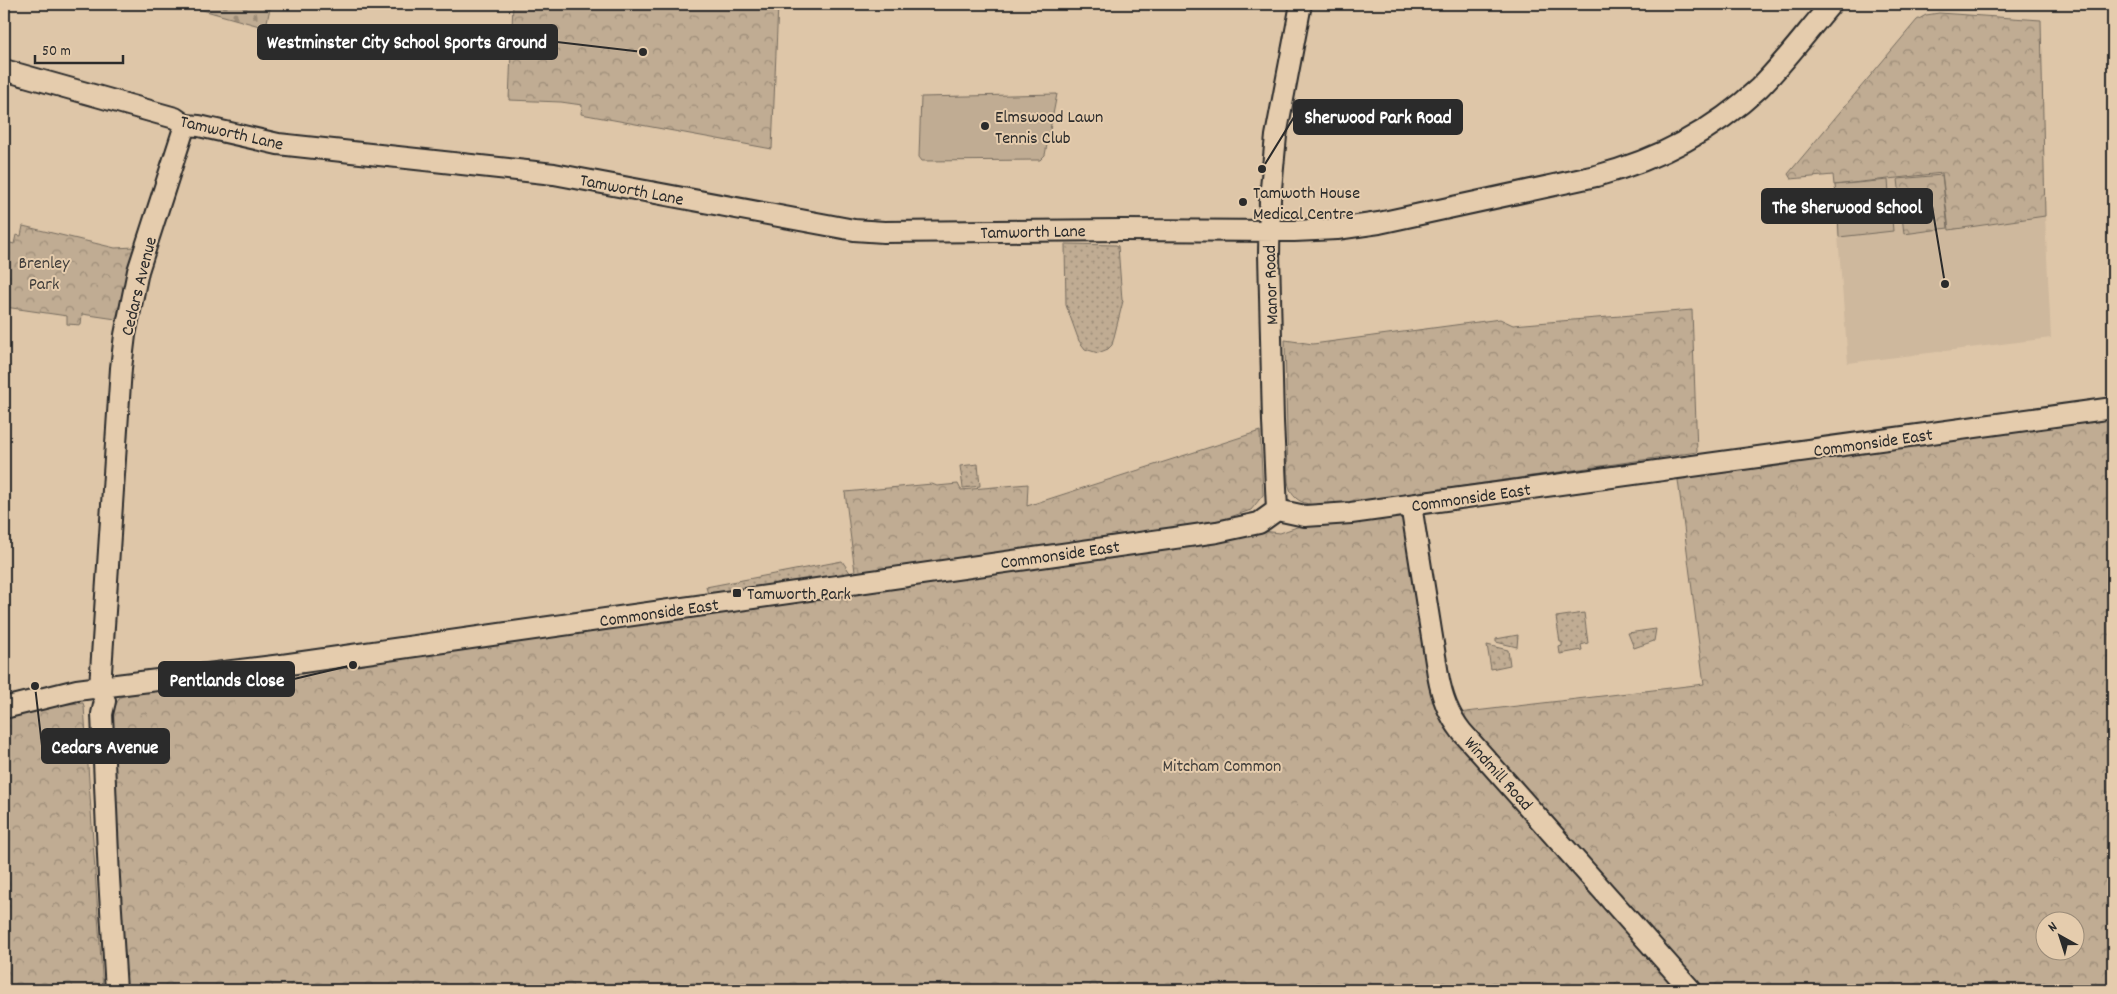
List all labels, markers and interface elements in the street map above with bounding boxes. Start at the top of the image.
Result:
callout: Westminster City School Sports Ground [258,25,557,59]
text: Westminster City School Sports Ground [267,31,547,58]
scale bar [35,32,122,64]
text: 50 m [42,41,71,63]
callout: Sherwood Park Road [1294,100,1462,134]
place label: Elmswood Lawn Tennis Club [995,106,1103,152]
text: Sherwood Park Road [1304,106,1452,133]
street label: Tamworth Lane [177,110,286,158]
marker: Elmswood Lawn Tennis Club [979,120,991,132]
street label: Tamworth Lane [577,169,686,214]
place label: Tamwoth House Medical Centre [1253,182,1360,228]
callout: The Sherwood School [1762,189,1932,223]
marker: Tamwoth House Medical Centre [1237,196,1249,208]
text: The Sherwood School [1772,196,1923,223]
street label: Tamworth Lane [980,220,1086,247]
street label: Cedars Avenue [116,234,165,339]
street label: Manor Road [1259,245,1286,325]
park label: Brenley Park [19,252,70,298]
street label: Commonside East [1812,424,1935,465]
street label: Commonside East [1410,479,1533,520]
street label: Commonside East [999,536,1122,577]
place label: Tamworth Park [747,583,851,608]
marker: Tamworth Park [731,587,743,599]
street label: Commonside East [598,594,721,635]
callout: Pentlands Close [159,662,294,696]
text: Pentlands Close [170,669,284,696]
callout: Cedars Avenue [42,729,169,763]
street label: Windmill Road [1457,732,1537,817]
text: Cedars Avenue [52,736,158,763]
park label: Mitcham Common [1163,755,1281,780]
north arrow [2034,912,2084,962]
text: N [2044,917,2062,937]

